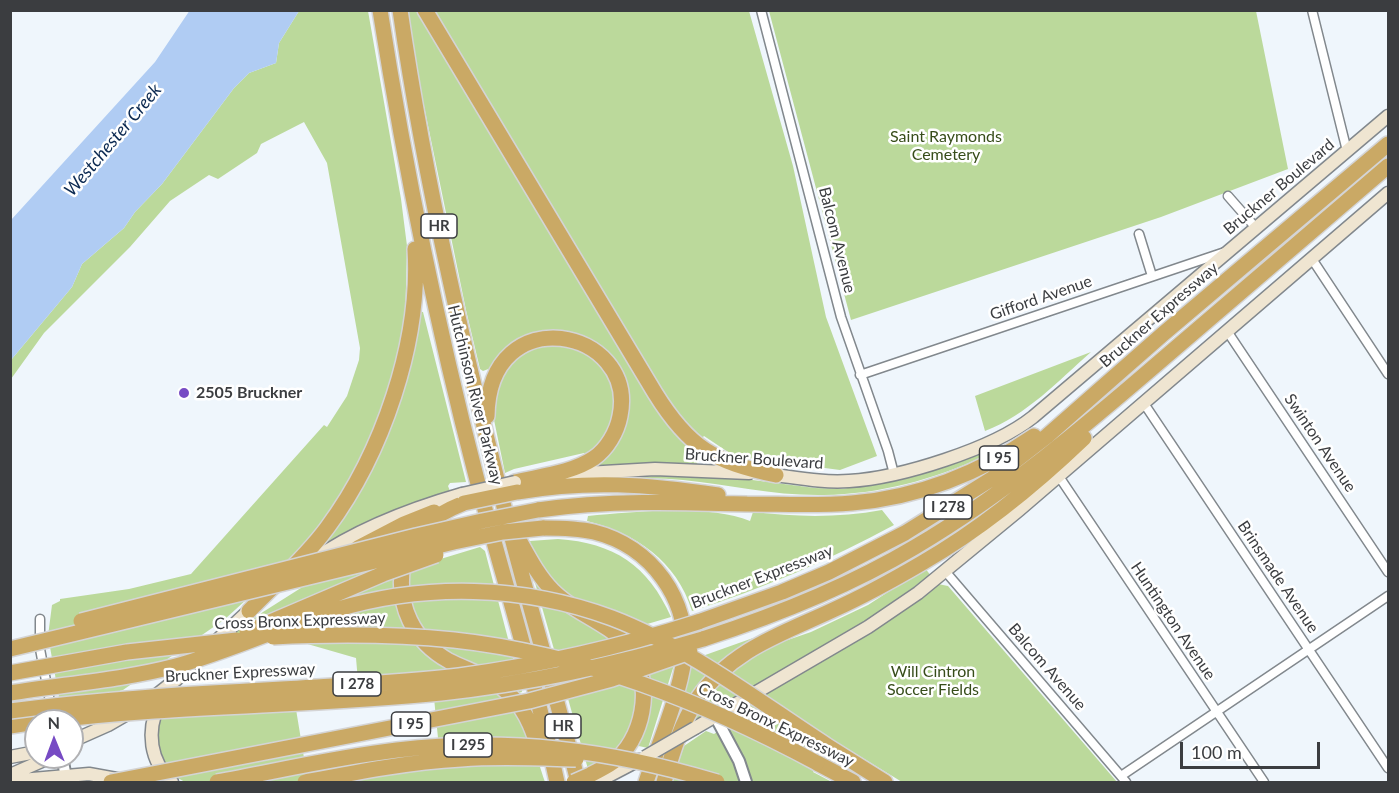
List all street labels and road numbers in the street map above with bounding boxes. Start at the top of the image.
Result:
street label: Bruckner Boulevard [1220,135,1338,239]
street label: Balcom Avenue [815,185,859,295]
road number: HR [421,214,457,238]
street label: Bruckner Expressway [1096,258,1222,372]
street label: Gifford Avenue [988,272,1094,324]
street label: Hutchinson River Parkway [443,303,507,487]
street label: Swinton Avenue [1280,390,1360,496]
street label: Bruckner Boulevard [684,445,824,473]
road number: I 95 [980,446,1018,470]
road number: I 278 [924,495,972,519]
street label: Brinsmade Avenue [1233,517,1323,637]
street label: Bruckner Expressway [688,541,836,613]
street label: Huntington Avenue [1127,559,1219,683]
street label: Cross Bronx Expressway [214,608,386,634]
street label: Balcom Avenue [1004,620,1090,714]
street label: Bruckner Expressway [164,659,316,687]
road number: I 278 [333,672,381,696]
street label: Cross Bronx Expressway [695,679,857,771]
road number: I 95 [392,712,430,736]
road number: HR [545,714,581,738]
road number: I 295 [444,733,492,757]

